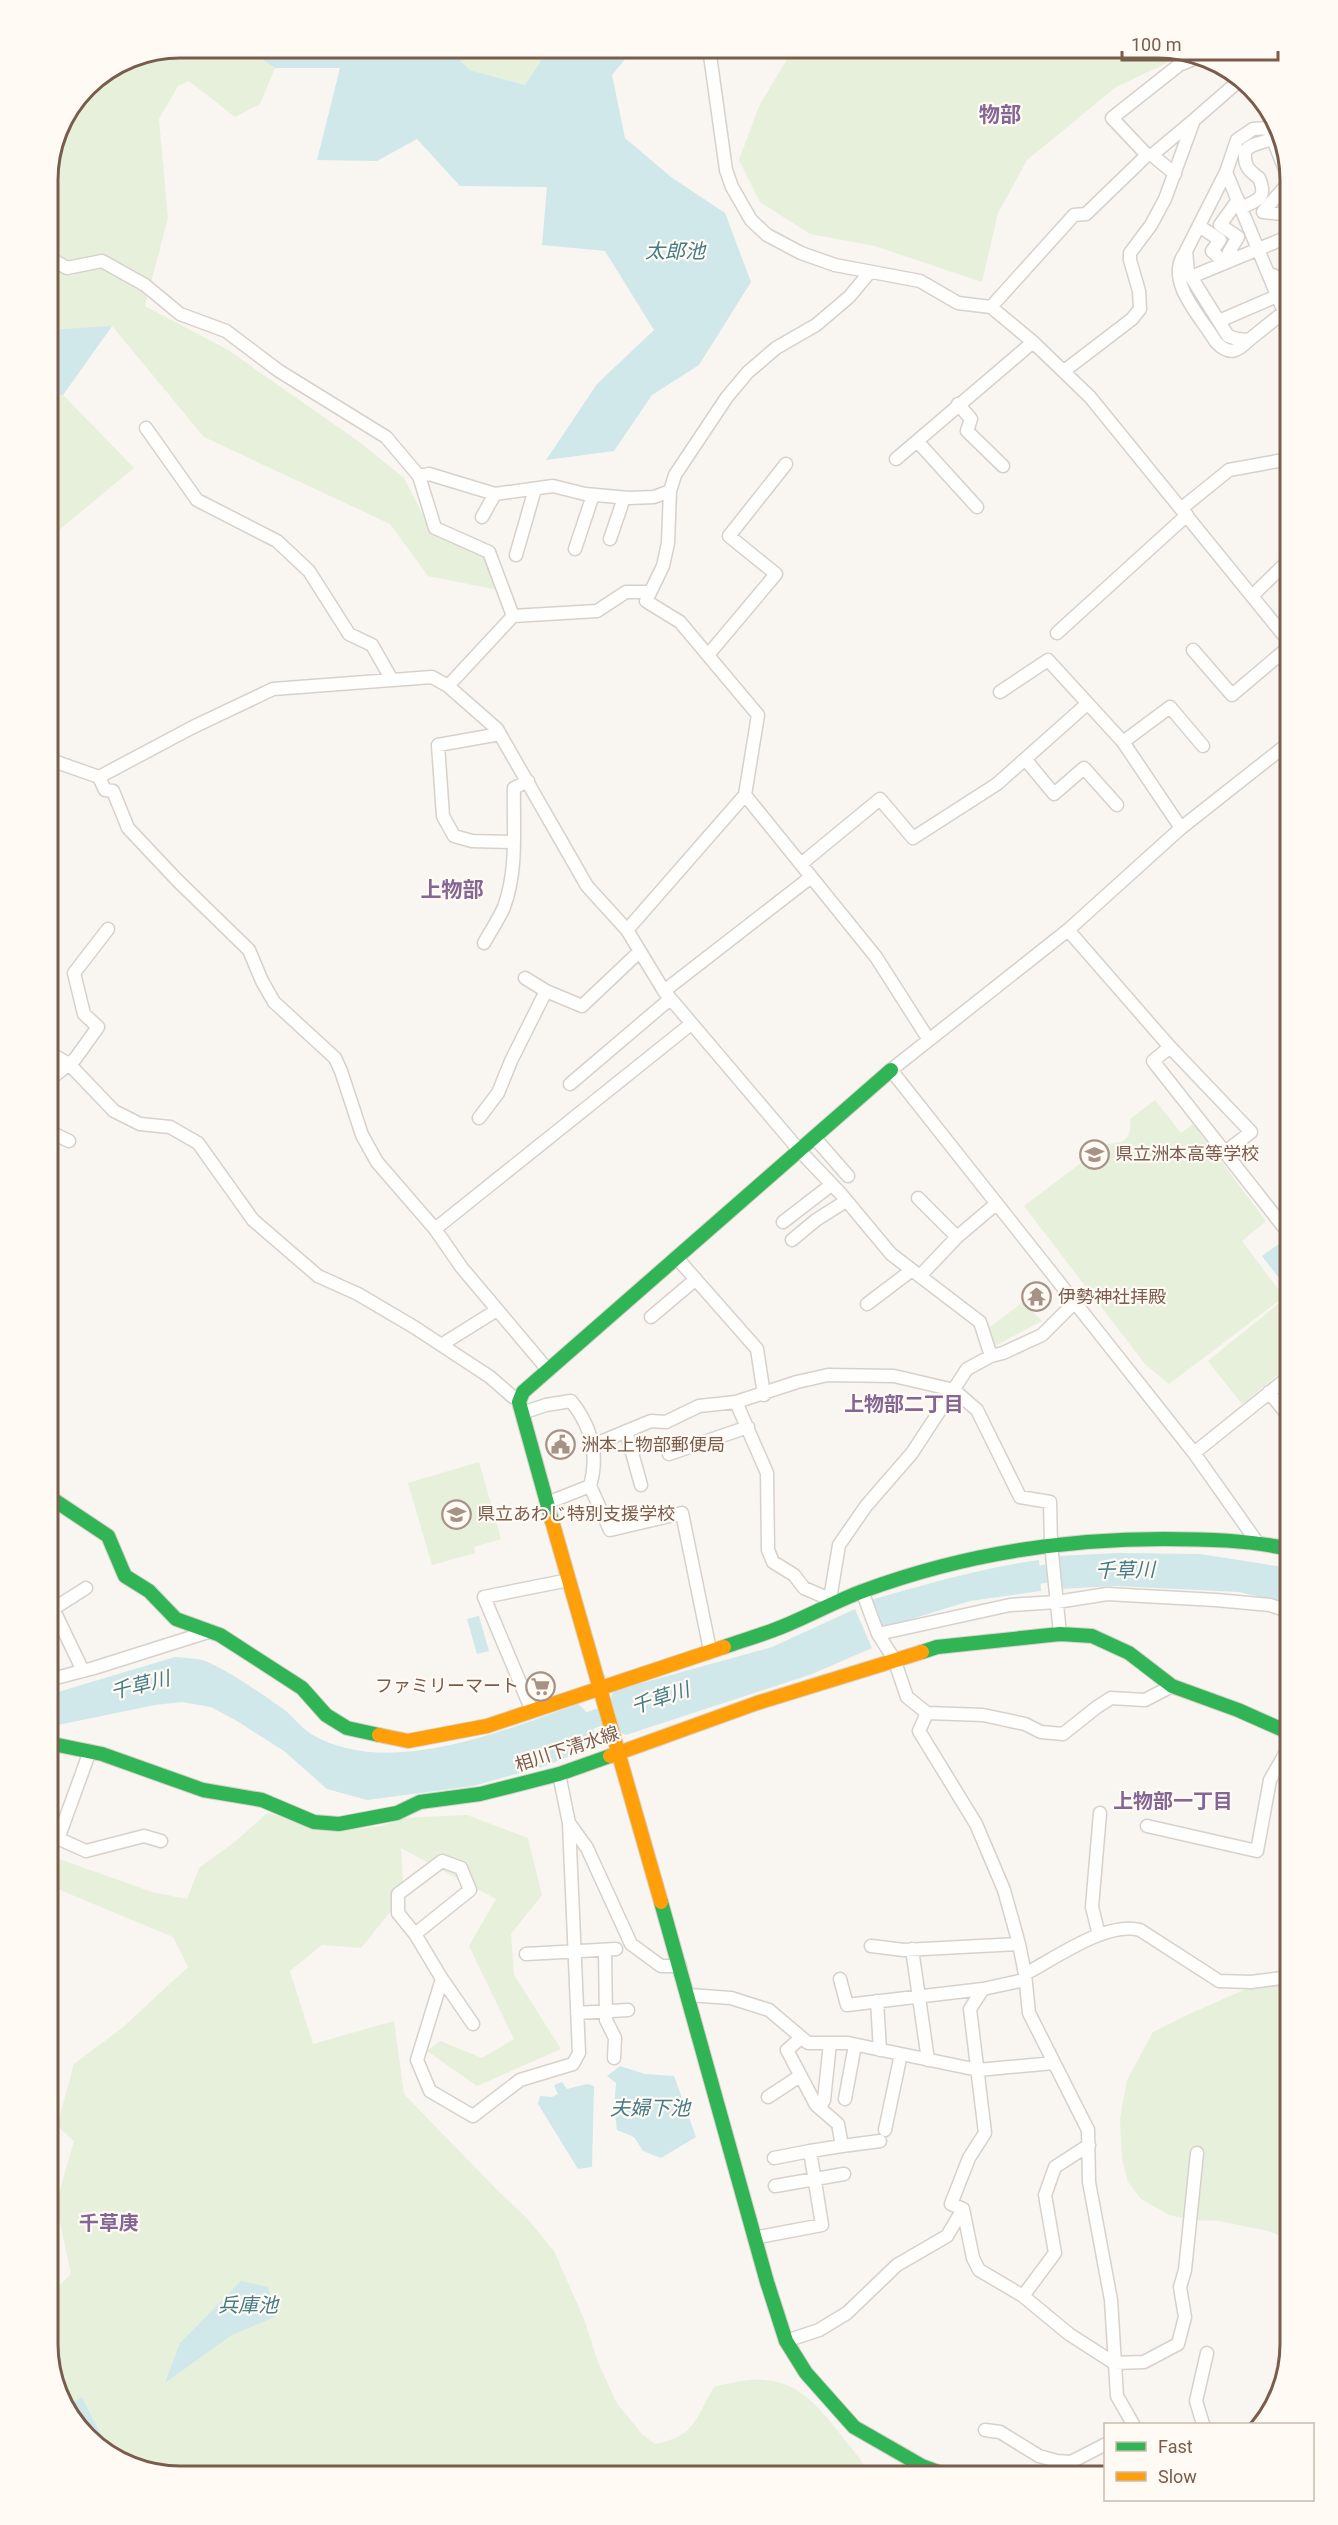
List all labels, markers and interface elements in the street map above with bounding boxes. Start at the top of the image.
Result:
scale bar [1122,24,1278,62]
text: 100 m [1131,34,1182,55]
district label: 物部 [979,103,1021,127]
water label: 太郎池 [645,239,707,263]
district label: 上物部 [421,878,484,902]
school or university icon: 県立洲本高等学校 [1078,1138,1110,1170]
place label: 県立洲本高等学校 [1115,1143,1259,1164]
temple icon: 伊勢神社拝殿 [1021,1281,1053,1313]
place label: 伊勢神社拝殿 [1058,1286,1166,1307]
district label: 上物部二丁目 [844,1392,964,1416]
public building icon: 洲本上物部郵便局 [544,1429,576,1461]
place label: 洲本上物部郵便局 [581,1434,725,1455]
school or university icon: 県立あわじ特別支援学校 [440,1498,472,1530]
place label: 県立あわじ特別支援学校 [477,1503,675,1524]
water label: 千草川 [1095,1557,1157,1583]
water label: 千草川 [108,1666,174,1704]
supermarket icon: ファミリーマート [524,1670,556,1702]
place label: ファミリーマート [375,1675,519,1696]
water label: 千草川 [628,1677,694,1719]
street label: 相川下清水線 [512,1722,621,1775]
district label: 上物部一丁目 [1113,1789,1233,1813]
water label: 夫婦下池 [610,2096,692,2120]
district label: 千草庚 [79,2211,139,2235]
water label: 兵庫池 [218,2293,280,2317]
legend [1104,2423,1314,2501]
text: Fast [1158,2436,1193,2457]
text: Slow [1158,2466,1197,2487]

